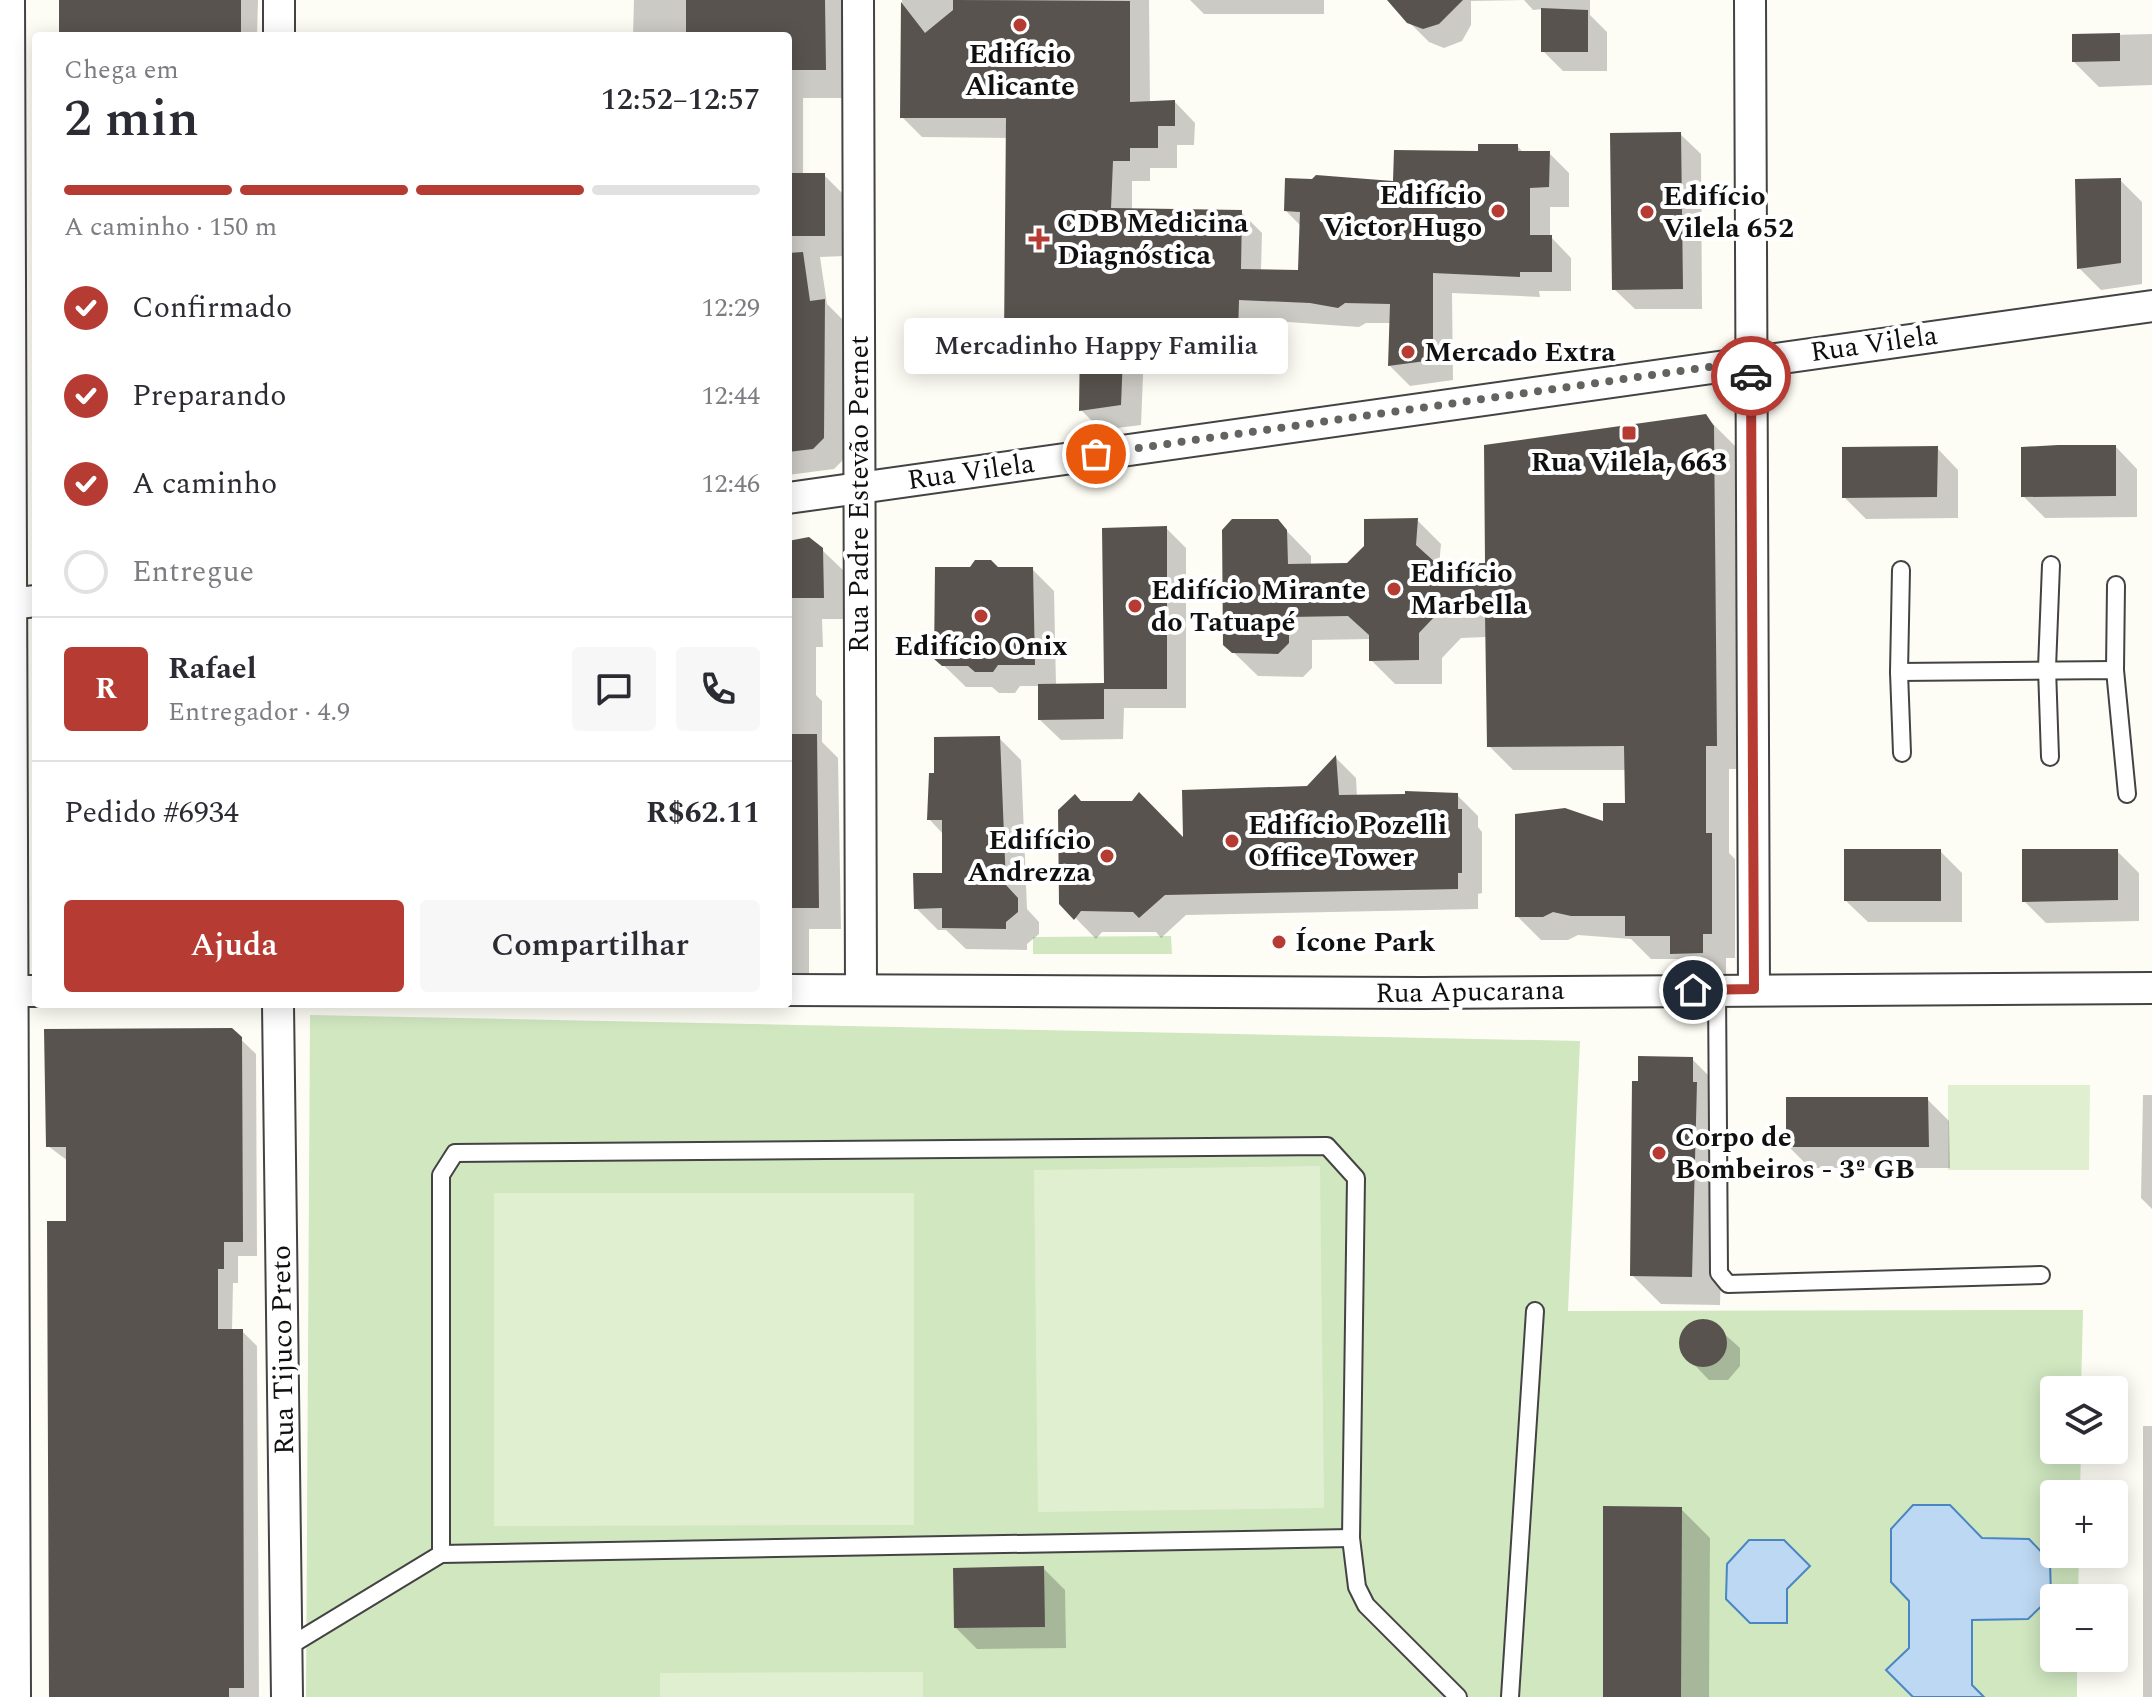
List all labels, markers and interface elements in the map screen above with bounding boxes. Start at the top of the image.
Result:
marker: Edifício Alicante [1011,16,1029,34]
place label: Edifício Alicante [965,33,1075,108]
text: Chega em [64,50,179,90]
text: 12:52–12:57 [601,77,760,123]
text: 2 min [64,80,199,159]
place label: Edifício Victor Hugo [1323,174,1482,249]
place label: Edifício Vilela 652 [1663,175,1794,250]
place label: CDB Medicina Diagnóstica [1057,202,1249,277]
marker: Edifício Victor Hugo [1489,202,1507,220]
marker: Edifício Vilela 652 [1638,203,1656,221]
text: A caminho · 150 m [64,207,277,247]
marker: CDB Medicina Diagnóstica [1028,228,1050,250]
text: Confirmado [132,285,292,331]
icon: check [64,286,108,330]
text: 12:29 [701,288,760,328]
street label: Rua Vilela [1808,314,1941,374]
callout: Mercadinho Happy Familia [904,318,1288,374]
text: Mercadinho Happy Familia [934,326,1258,366]
place label: Mercado Extra [1424,331,1616,374]
street label: Rua Padre Estevão Pernet [838,335,881,653]
courier [1711,336,1791,416]
marker: Mercado Extra [1399,343,1417,361]
icon: car [1729,354,1773,398]
text: Preparando [132,373,286,419]
icon: check [64,374,108,418]
text: 12:44 [701,376,760,416]
pin [1062,420,1130,488]
marker: Rua Vilela, 663 [1620,424,1638,442]
icon: bag [1074,432,1118,476]
place label: Rua Vilela, 663 [1531,441,1727,484]
street label: Rua Vilela [905,442,1038,502]
text: A caminho [132,461,277,507]
icon: check [64,462,108,506]
text: 12:46 [701,464,760,504]
text: Entregue [132,549,254,595]
place label: Edifício Marbella [1410,552,1528,627]
place label: Edifício Mirante do Tatuapé [1151,569,1366,644]
marker: Edifício Marbella [1385,580,1403,598]
marker: Edifício Mirante do Tatuapé [1126,597,1144,615]
marker: Edifício Onix [972,607,990,625]
place label: Edifício Onix [894,625,1068,668]
text: Rafael [168,646,257,692]
button: chat [572,647,656,731]
button: phone [676,647,760,731]
text: R [95,666,117,712]
text: Entregador · 4.9 [168,692,350,732]
text: Pedido #6934 [64,790,239,836]
text: R$62.11 [646,790,760,836]
place label: Edifício Pozelli Office Tower [1248,804,1447,879]
place label: Edifício Andrezza [967,819,1092,894]
marker: Edifício Pozelli Office Tower [1223,832,1241,850]
marker: Edifício Andrezza [1098,847,1116,865]
button: Ajuda [64,900,404,992]
button: Compartilhar [420,900,760,992]
place label: Ícone Park [1295,921,1436,964]
marker: Ícone Park [1270,933,1288,951]
pin [1659,956,1727,1024]
icon: home [1671,968,1715,1012]
street label: Rua Apucarana [1375,969,1565,1015]
place label: Corpo de Bombeiros - 3º GB [1675,1116,1914,1191]
marker: Corpo de Bombeiros - 3º GB [1650,1144,1668,1162]
street label: Rua Tijuco Preto [260,1245,306,1455]
map controls [2040,1376,2128,1672]
button: layers [2040,1376,2128,1464]
button: + [2040,1480,2128,1568]
button: − [2040,1584,2128,1672]

